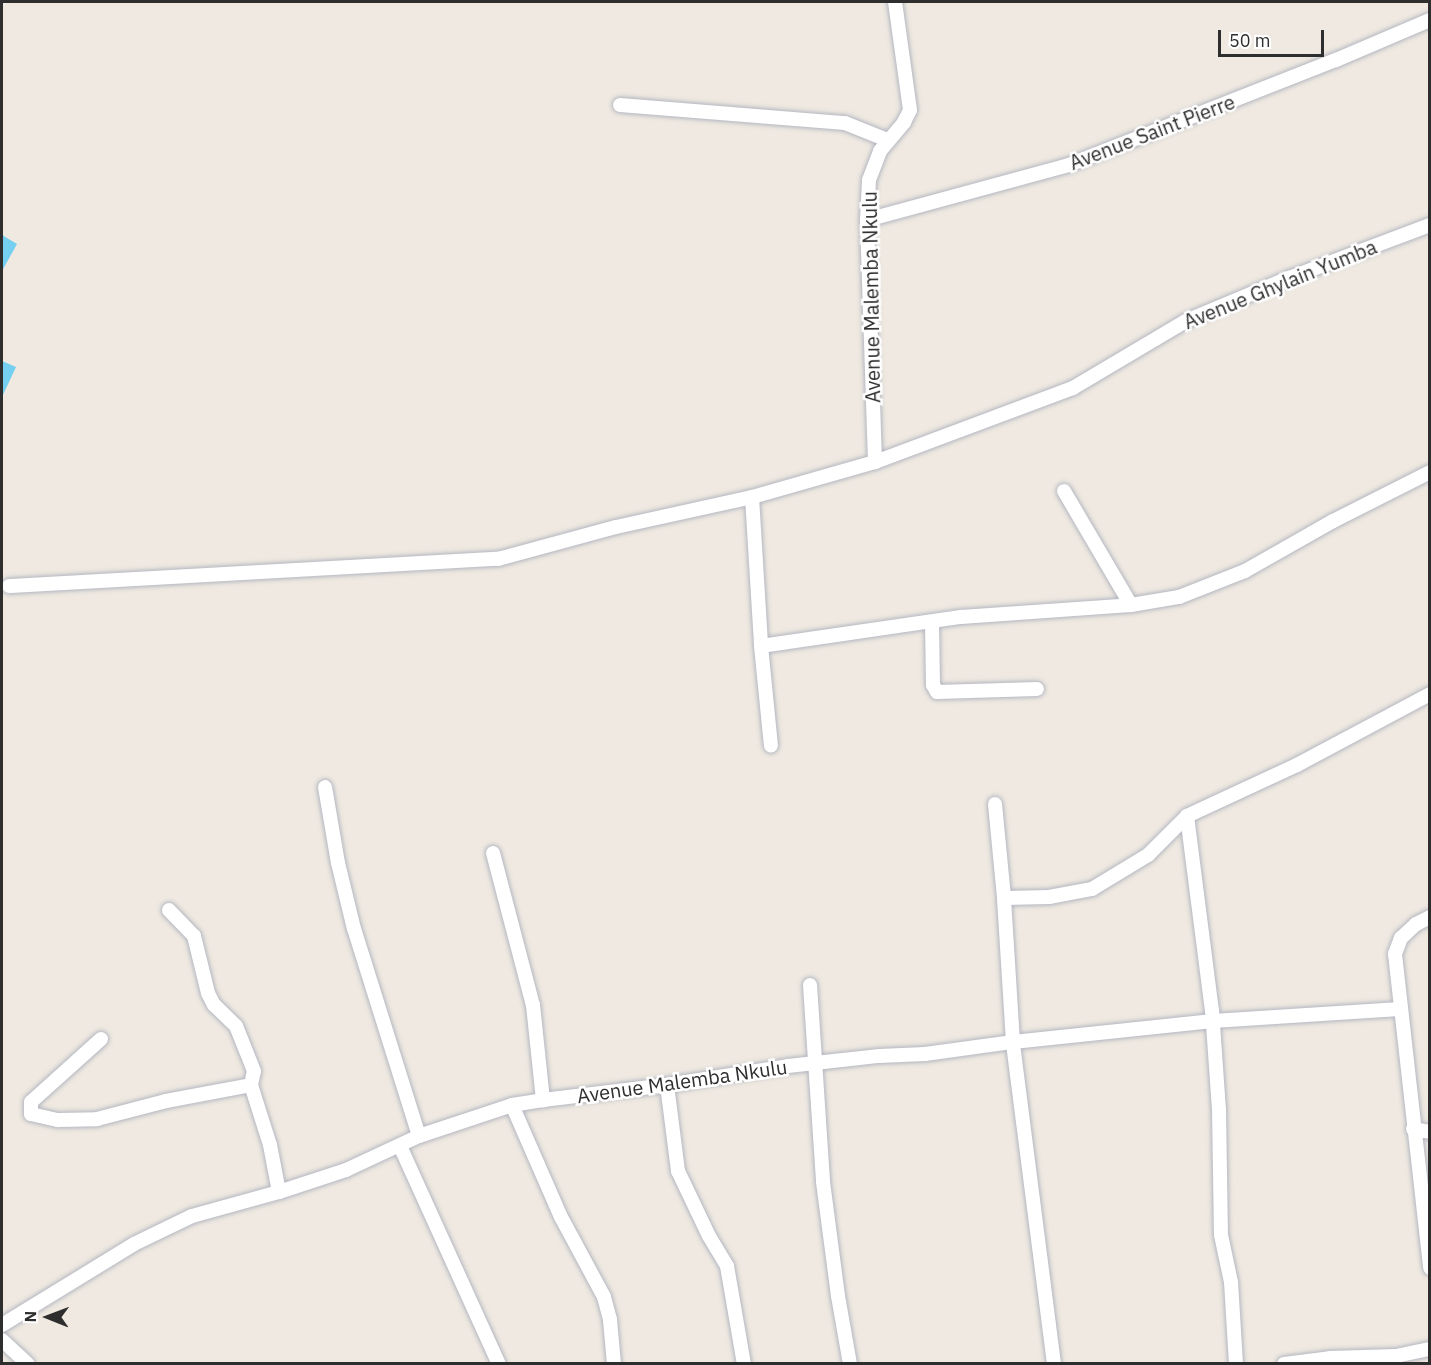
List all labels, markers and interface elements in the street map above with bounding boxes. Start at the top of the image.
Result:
scale bar [1221,18,1328,56]
text: 50 m [1229,29,1271,52]
street label: Avenue Saint Pierre [1066,89,1238,175]
street label: Avenue Malemba Nkulu [857,191,885,403]
street label: Avenue Ghylain Yumba [1180,234,1380,334]
street label: Avenue Malemba Nkulu [575,1054,789,1108]
north arrow [18,1287,78,1347]
text: N [20,1311,40,1323]

